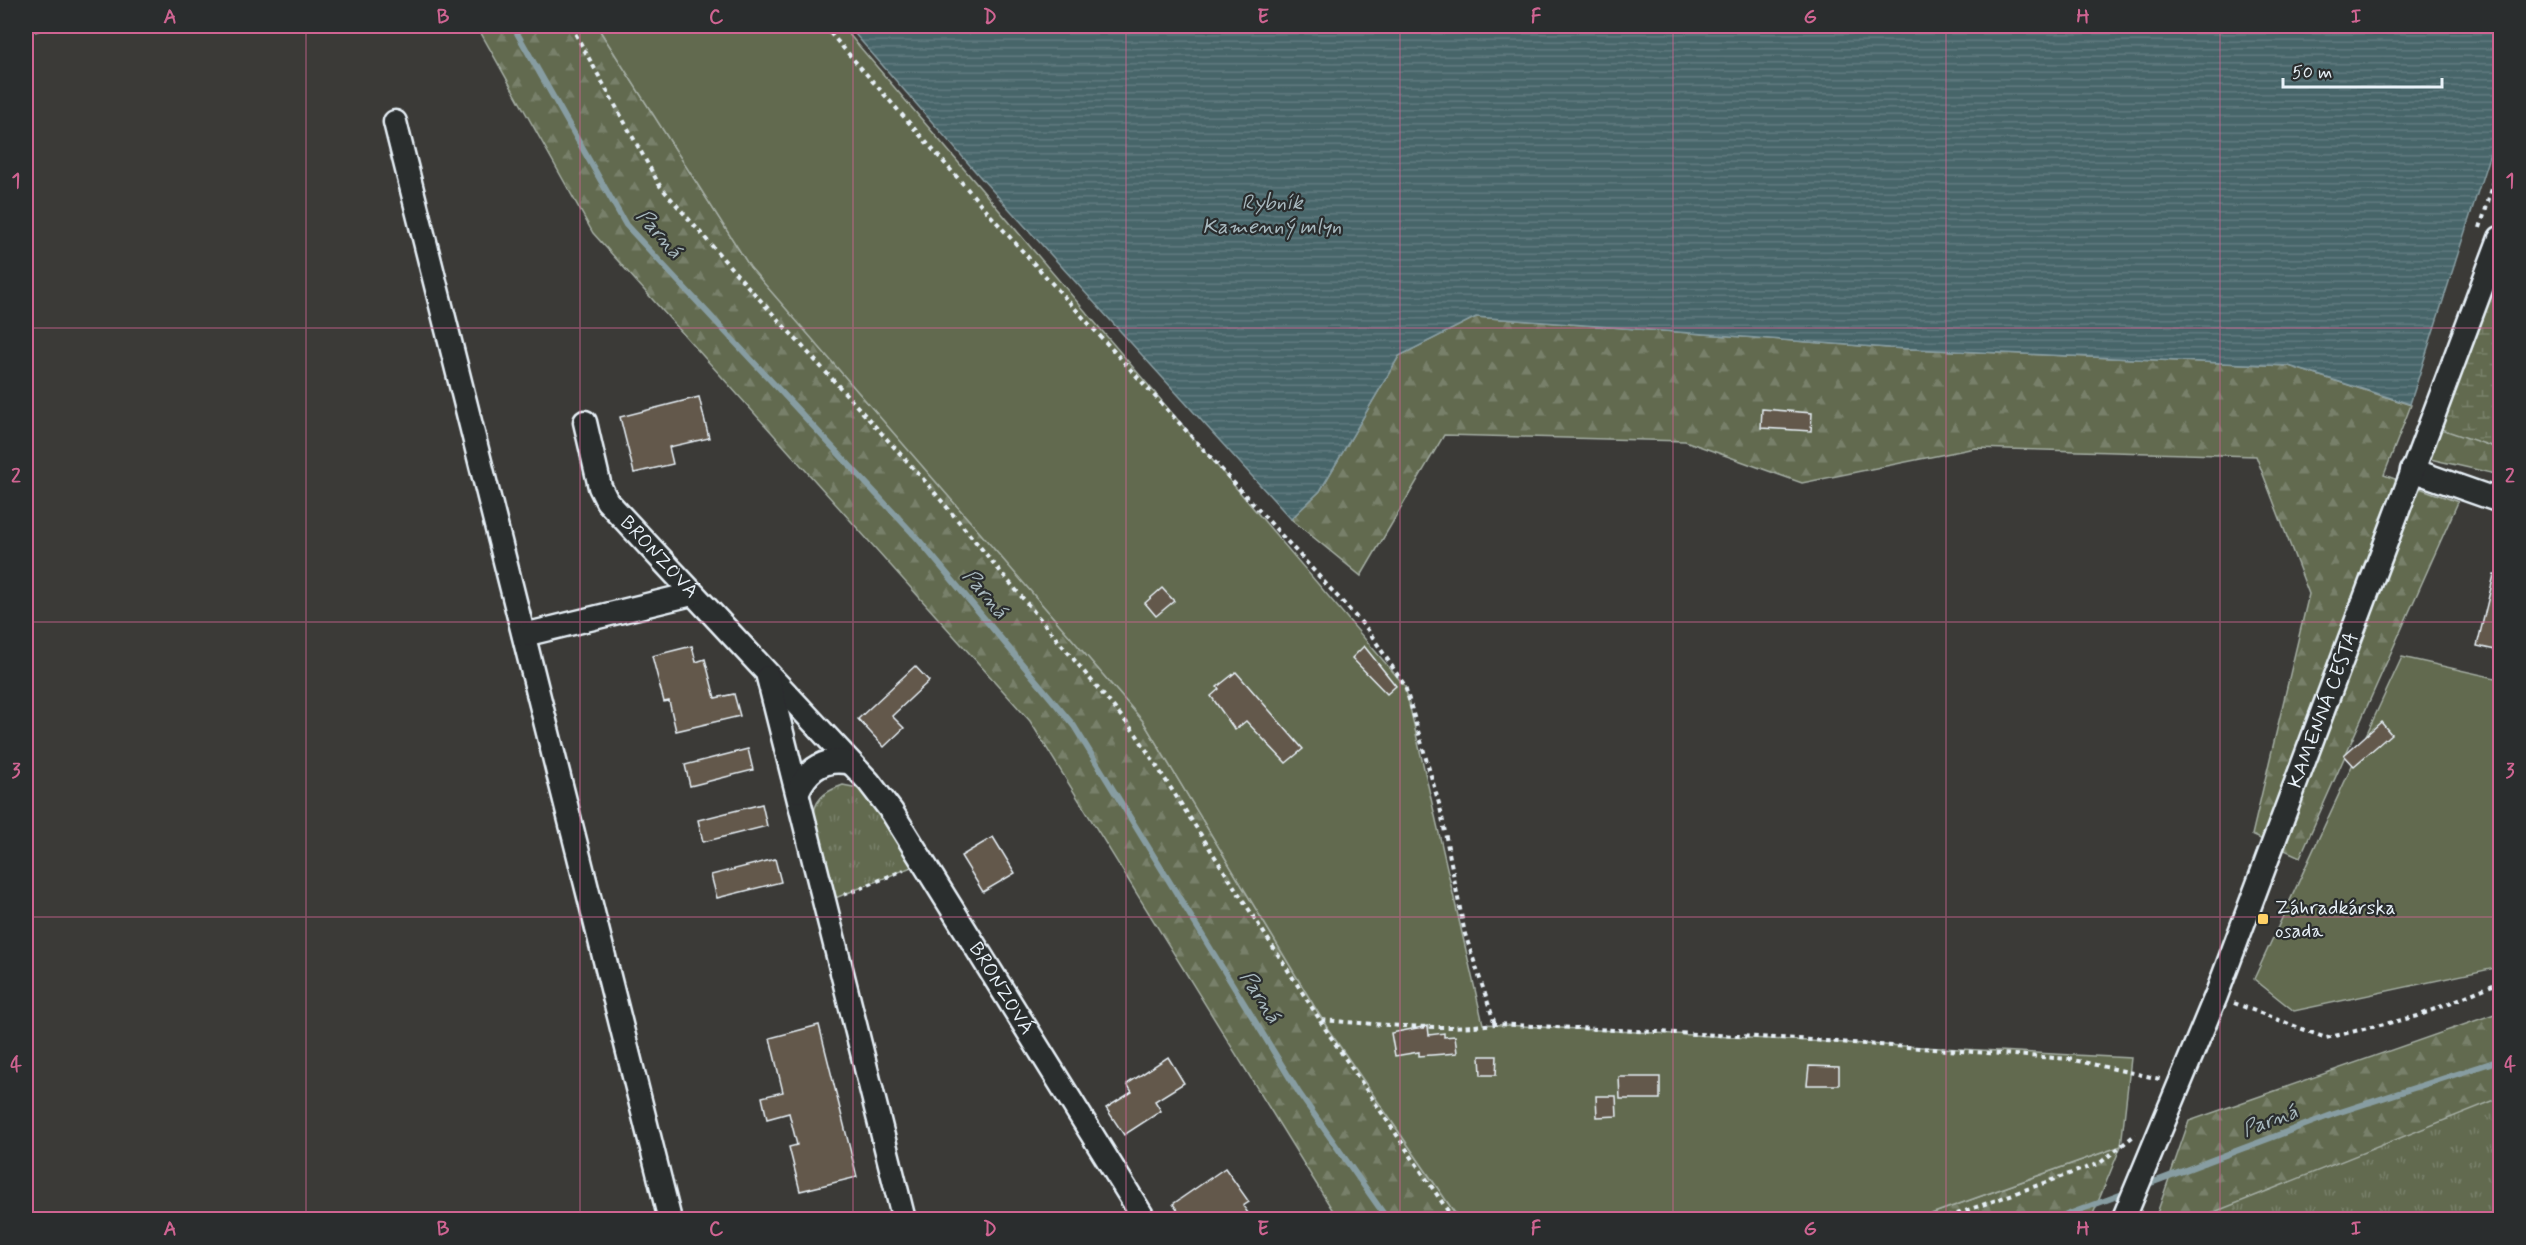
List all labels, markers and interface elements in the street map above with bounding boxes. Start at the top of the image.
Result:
text: A [163,4,177,31]
text: B [437,4,450,31]
text: C [709,4,724,31]
text: D [983,4,997,31]
text: E [1257,4,1269,31]
text: F [1531,4,1542,31]
text: G [1803,4,1817,31]
text: H [2076,4,2090,31]
text: I [2351,4,2361,31]
scale bar [2283,51,2442,89]
text: 50 m [2292,61,2332,85]
text: 1 [12,168,20,195]
text: 1 [2506,168,2514,195]
water label: Rybník Kamenný mlyn [1202,189,1342,241]
water label: Parná [630,203,688,265]
text: 2 [11,463,21,490]
text: 2 [2505,463,2515,490]
street label: BRONZOVÁ [614,510,705,604]
water label: Parná [956,563,1014,625]
street label: KAMENNÁ CESTA [2282,628,2365,792]
text: 3 [11,758,21,785]
text: 3 [2505,758,2515,785]
place label: Záhradkárska osada [2275,895,2396,945]
marker: Záhradkárska osada [2256,912,2270,926]
street label: BRONZOVÁ [962,937,1040,1040]
water label: Parná [1233,965,1287,1029]
text: 4 [10,1052,22,1079]
text: 4 [2504,1052,2516,1079]
water label: Parná [2238,1098,2302,1144]
text: A [163,1216,177,1243]
text: B [437,1216,450,1243]
text: C [709,1216,724,1243]
text: D [983,1216,997,1243]
text: E [1257,1216,1269,1243]
text: F [1531,1216,1542,1243]
text: G [1803,1216,1817,1243]
text: H [2076,1216,2090,1243]
text: I [2351,1216,2361,1243]

